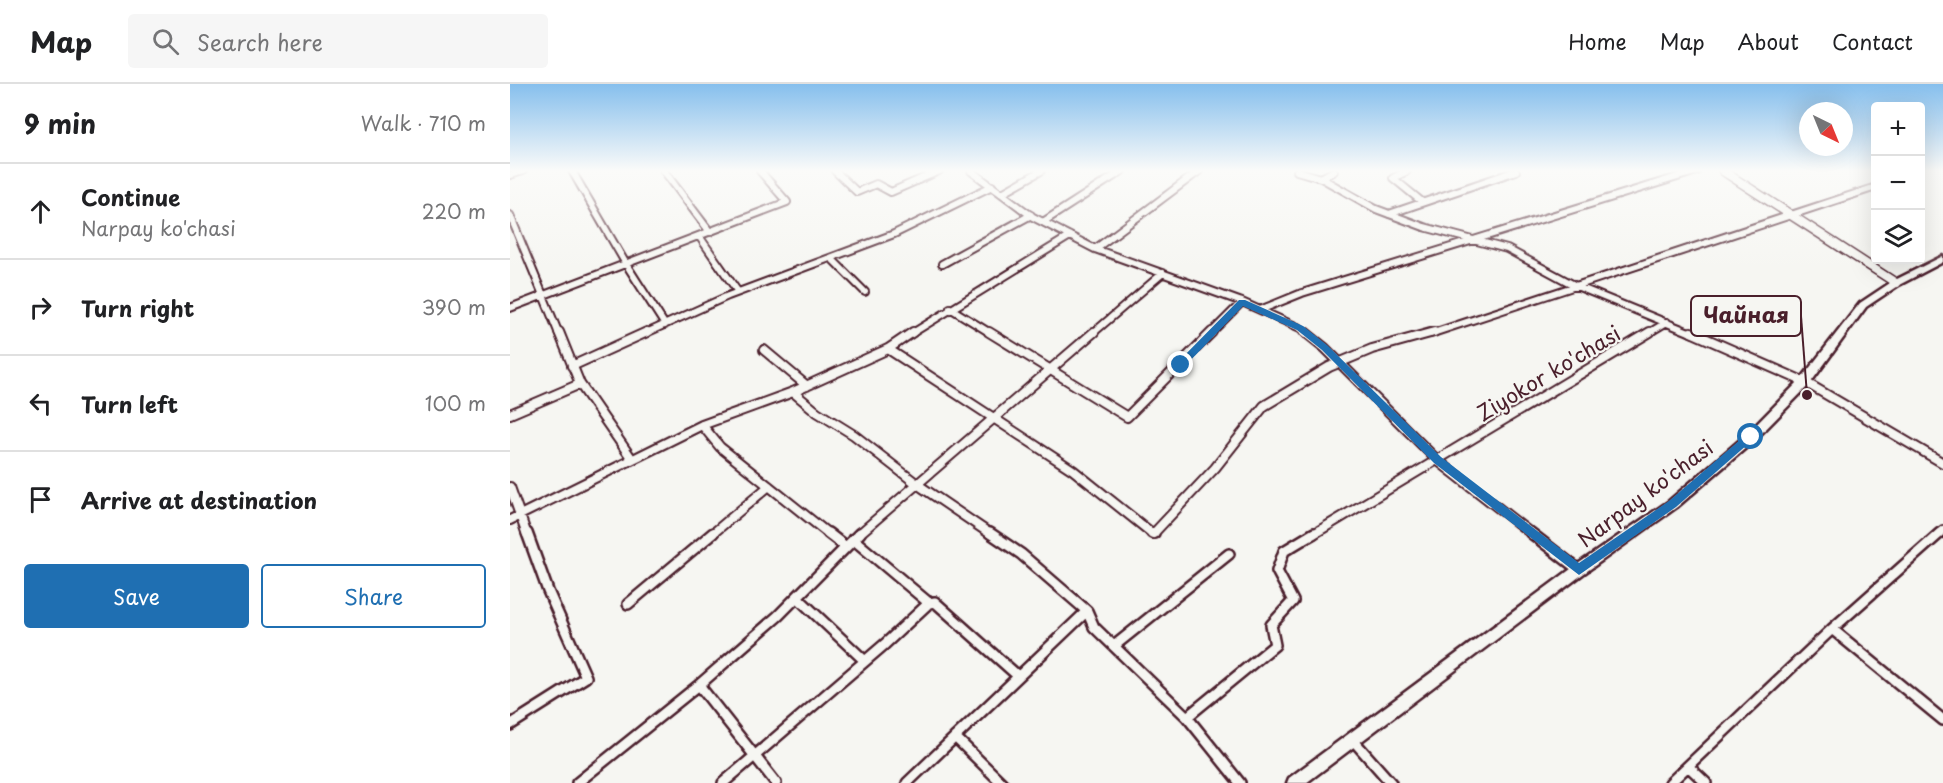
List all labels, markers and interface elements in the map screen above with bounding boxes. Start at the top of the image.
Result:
search box [128,14,548,68]
text: Map [30,20,92,63]
icon: search [149,25,182,58]
text: Search here [197,25,323,58]
text: Home [1568,25,1627,57]
text: Map [1660,25,1705,57]
text: About [1738,25,1799,57]
text: Contact [1832,25,1913,57]
north arrow [1799,102,1853,156]
map controls [1871,102,1925,264]
button: + [1871,102,1925,156]
text: 9 min [24,104,96,143]
text: Walk · 710 m [361,108,486,138]
button: − [1871,156,1925,210]
text: Continue [81,180,180,213]
icon: ahead [24,195,57,228]
text: 220 m [422,196,486,226]
button: layers [1871,210,1925,264]
text: Narpay ko'chasi [81,213,236,243]
icon: right [24,291,57,324]
text: Turn right [81,291,194,324]
text: 390 m [422,292,486,322]
callout: Чайная [1691,296,1801,336]
text: Чайная [1703,297,1789,330]
street label: Ziyokor ko'chasi [1470,317,1626,428]
route end [1167,351,1193,377]
icon: left [24,387,57,420]
text: Turn left [81,387,178,420]
text: 100 m [425,388,486,418]
route start [1737,423,1763,449]
street label: Narpay ko'chasi [1570,431,1719,554]
icon: arrive [24,483,57,516]
text: Arrive at destination [81,483,317,516]
button: Save [24,564,249,628]
button: Share [261,564,486,628]

